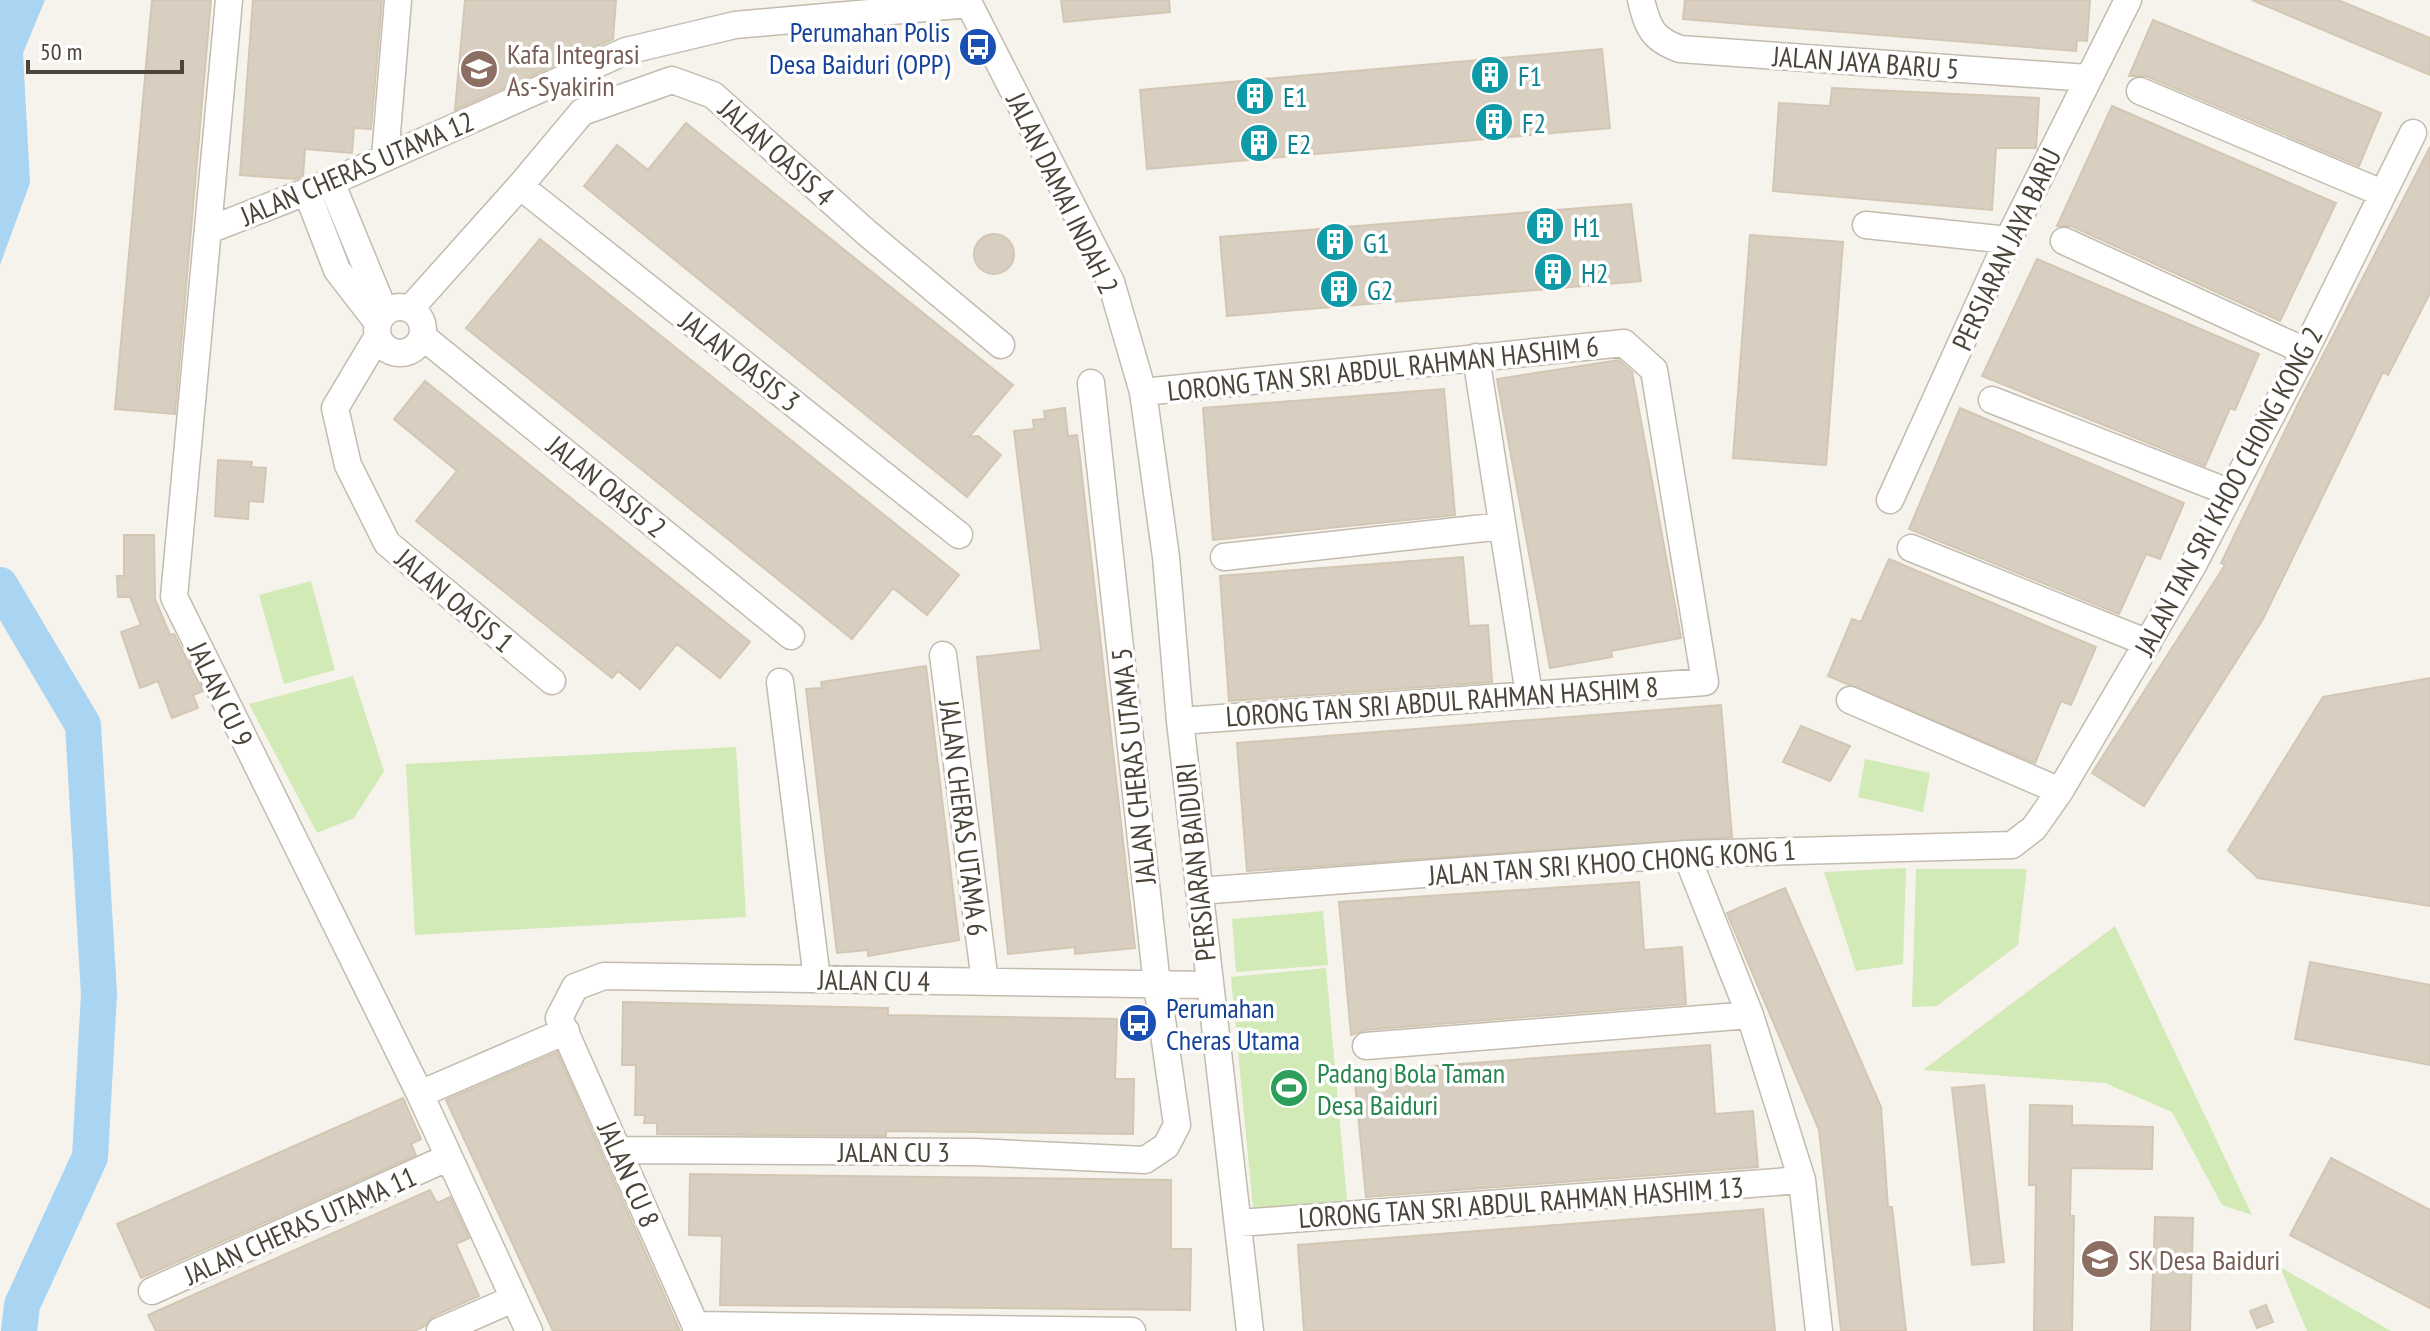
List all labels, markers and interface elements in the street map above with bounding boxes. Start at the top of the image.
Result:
place label: Perumahan Polis Desa Baiduri (OPP) [769,13,950,82]
scale bar [28,24,182,74]
bus stop icon: Perumahan Polis Desa Baiduri (OPP) [957,26,999,68]
place label: Kafa Integrasi As-Syakirin [507,35,640,104]
text: 50 m [40,36,82,67]
street label: JALAN JAYA BARU 5 [1771,37,1960,87]
school or university icon: Kafa Integrasi As-Syakirin [458,48,500,90]
building icon: F1 [1469,54,1511,96]
place label: F1 [1518,57,1542,94]
building icon: E1 [1234,75,1276,117]
place label: E1 [1283,78,1308,115]
street label: JALAN DAMAI INDAH 2 [998,85,1128,300]
street label: JALAN OASIS 4 [711,90,843,214]
building icon: F2 [1473,101,1515,143]
street label: JALAN CHERAS UTAMA 12 [234,102,479,234]
place label: F2 [1522,104,1546,141]
building icon: E2 [1238,122,1280,164]
place label: E2 [1287,125,1312,162]
street label: PERSIARAN JAYA BARU [1943,142,2069,356]
building icon: H1 [1524,205,1566,247]
place label: H1 [1573,208,1601,245]
building icon: G1 [1314,221,1356,263]
place label: G1 [1363,224,1389,261]
building icon: H2 [1532,251,1574,293]
place label: H2 [1581,254,1609,291]
building icon: G2 [1318,268,1360,310]
place label: G2 [1367,271,1393,308]
street label: JALAN OASIS 3 [671,302,808,420]
street label: JALAN TAN SRI KHOO CHONG KONG 2 [2125,320,2331,663]
street label: LORONG TAN SRI ABDUL RAHMAN HASHIM 6 [1166,327,1600,409]
street label: JALAN OASIS 2 [539,426,674,545]
street label: JALAN OASIS 1 [388,539,522,660]
street label: JALAN CU 9 [179,635,262,752]
street label: JALAN CHERAS UTAMA 5 [1102,646,1164,887]
street label: LORONG TAN SRI ABDUL RAHMAN HASHIM 8 [1225,667,1659,735]
street label: JALAN CHERAS UTAMA 6 [931,697,997,938]
street label: PERSIARAN BAIDURI [1166,761,1224,963]
street label: JALAN TAN SRI KHOO CHONG KONG 1 [1426,831,1797,893]
street label: JALAN CU 4 [817,961,931,999]
place label: Perumahan Cheras Utama [1166,989,1300,1058]
bus stop icon: Perumahan Cheras Utama [1117,1002,1159,1044]
place label: Padang Bola Taman Desa Baiduri [1317,1054,1505,1123]
sports icon: Padang Bola Taman Desa Baiduri [1268,1067,1310,1109]
street label: JALAN CU 8 [589,1114,669,1233]
street label: JALAN CU 3 [837,1133,950,1170]
street label: JALAN CHERAS UTAMA 11 [177,1157,422,1293]
street label: LORONG TAN SRI ABDUL RAHMAN HASHIM 13 [1297,1168,1745,1236]
school or university icon: SK Desa Baiduri [2079,1238,2121,1280]
place label: SK Desa Baiduri [2128,1241,2280,1278]

